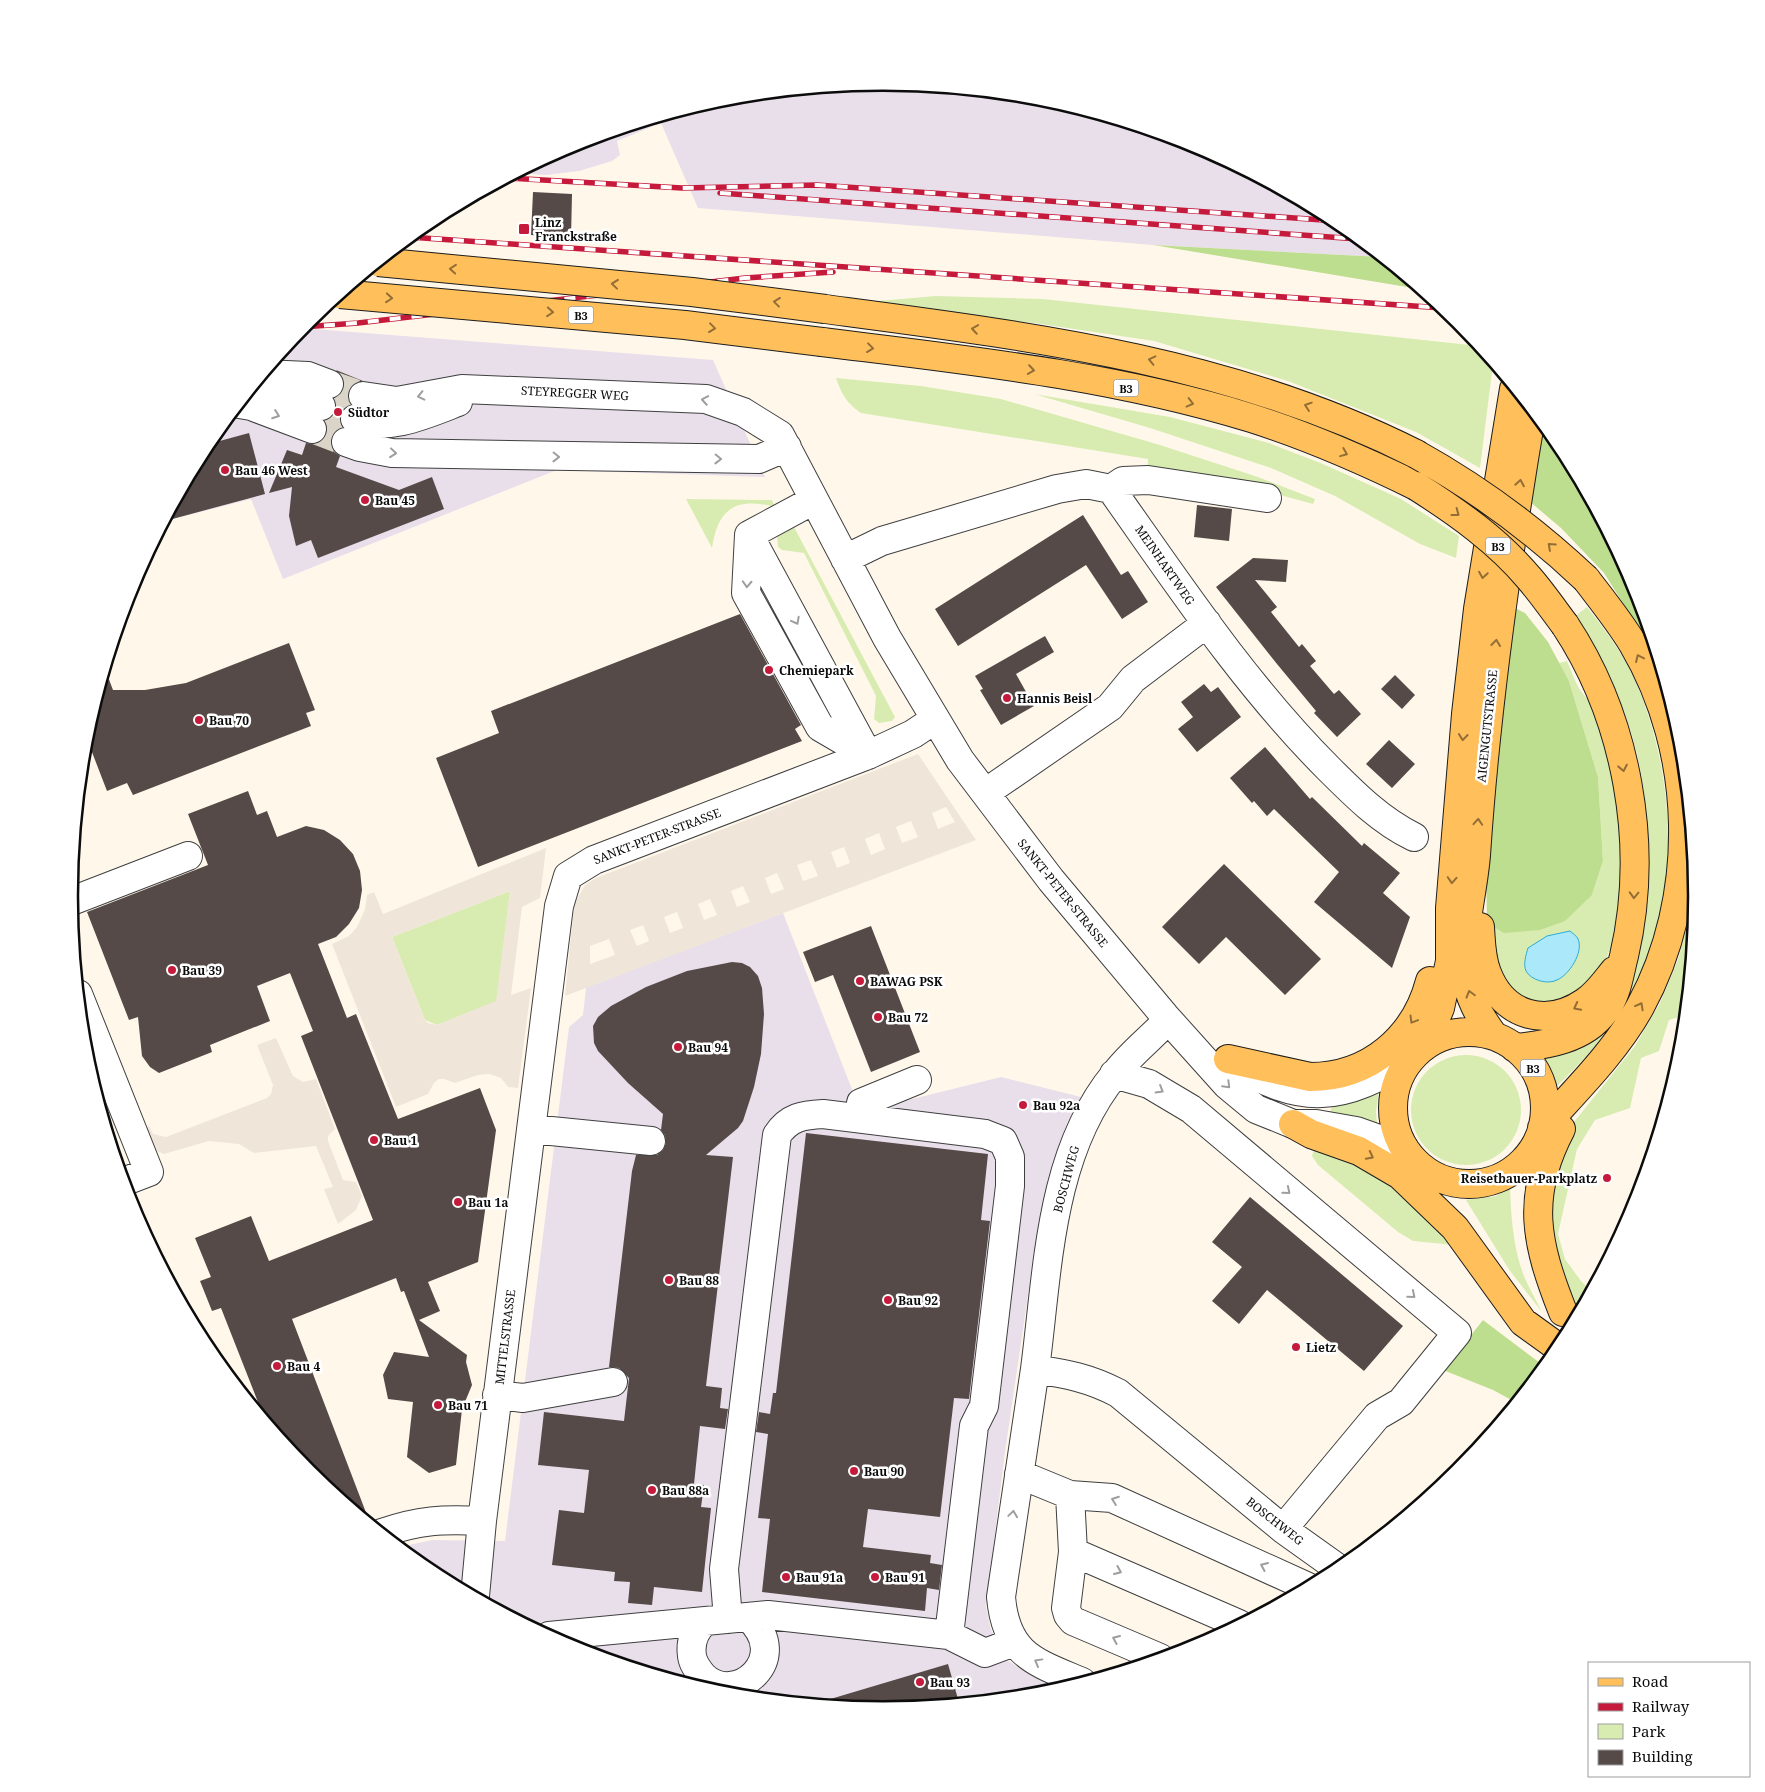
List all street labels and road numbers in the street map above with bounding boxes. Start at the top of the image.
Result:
road number: B3 [568,306,594,324]
road number: B3 [1114,379,1138,396]
street label: STEYREGGER WEG [521,382,630,404]
street label: MEINHARTWEG [1131,522,1199,609]
road number: B3 [1486,538,1510,554]
street label: AIGENGUTSTRASSE [1473,669,1501,783]
street label: SANKT-PETER-STRASSE [591,804,723,868]
street label: SANKT-PETER-STRASSE [1014,835,1112,951]
road number: B3 [1520,1060,1546,1076]
street label: BOSCHWEG [1049,1143,1083,1214]
street label: MITTELSTRASSE [491,1288,519,1386]
street label: BOSCHWEG [1243,1493,1308,1549]

